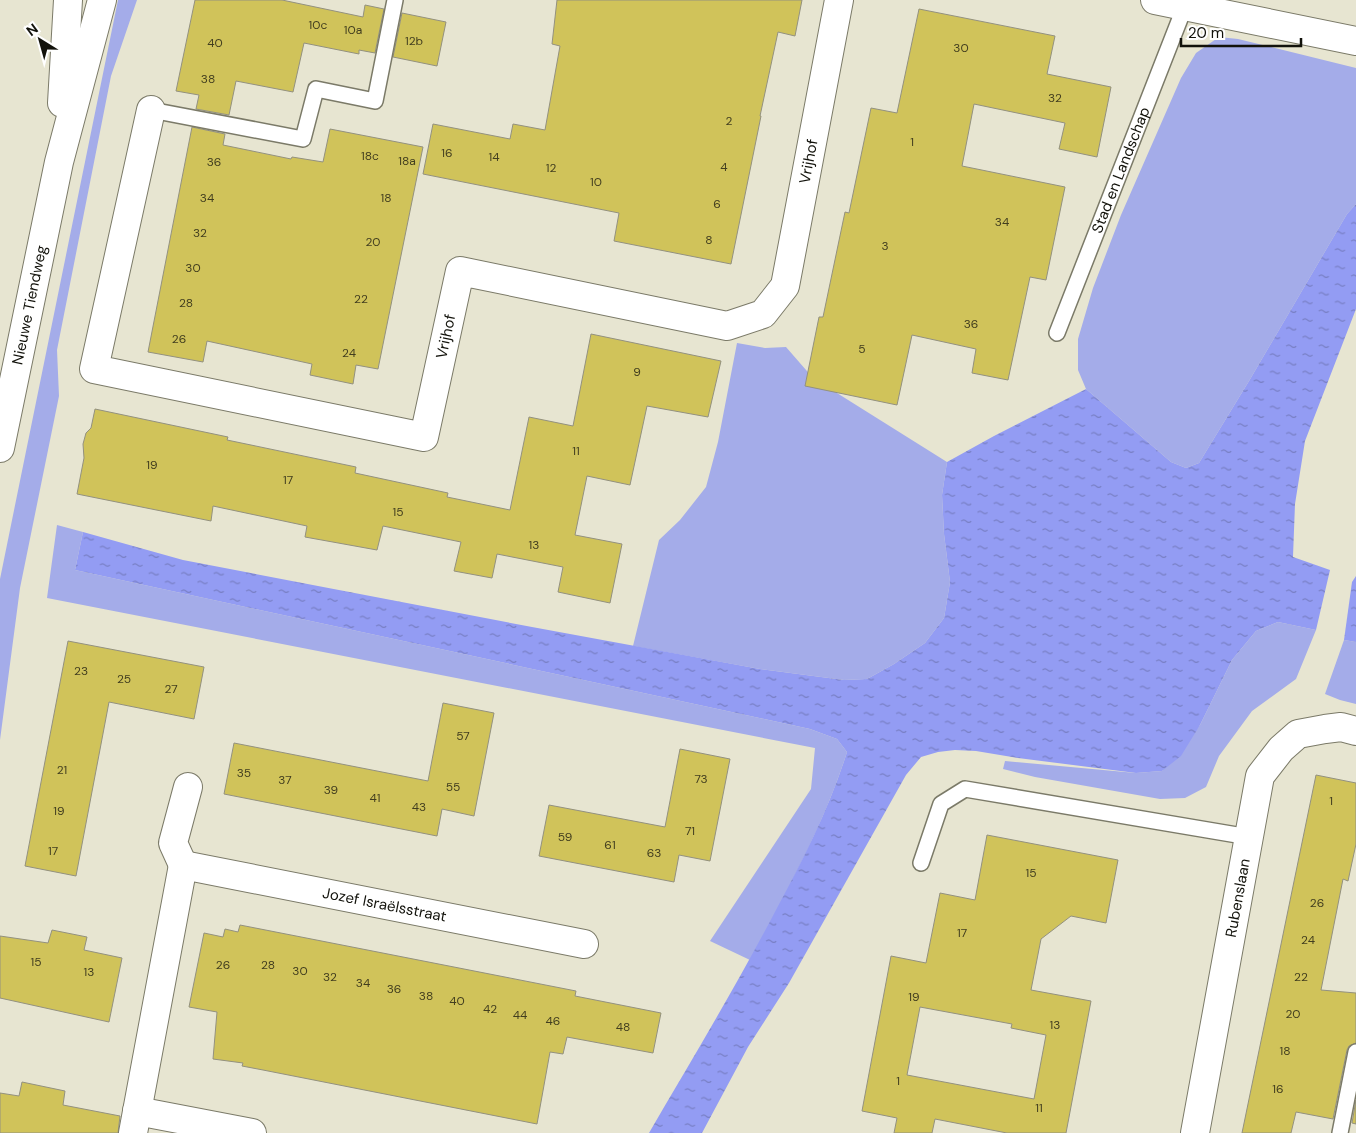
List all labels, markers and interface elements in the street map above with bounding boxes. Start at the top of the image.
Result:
north arrow [15,15,65,65]
scale bar [1181,15,1301,47]
house number: 10c [309,17,328,33]
text: N [23,19,42,40]
house number: 10a [344,22,362,38]
text: 20 m [1188,23,1224,43]
house number: 12b [405,33,423,49]
house number: 40 [207,35,223,51]
house number: 30 [953,40,969,56]
house number: 38 [201,71,215,87]
house number: 32 [1048,90,1062,106]
street label: Stad en Landschap [1087,104,1154,236]
house number: 2 [726,113,733,129]
house number: 1 [910,134,914,150]
street label: Vrijhof [795,137,823,185]
house number: 16 [441,145,453,161]
house number: 18c [361,148,379,164]
house number: 14 [488,149,500,165]
house number: 18a [398,153,416,169]
house number: 36 [207,154,221,170]
house number: 4 [720,159,728,175]
house number: 12 [546,160,556,176]
house number: 10 [590,174,602,190]
house number: 34 [200,190,214,206]
house number: 18 [380,190,392,206]
house number: 6 [713,196,721,212]
house number: 34 [995,214,1009,230]
house number: 32 [193,225,207,241]
house number: 8 [705,232,713,248]
house number: 20 [365,234,381,250]
house number: 3 [881,238,889,254]
street label: Nieuwe Tiendweg [7,244,52,367]
house number: 30 [185,260,201,276]
house number: 22 [354,291,368,307]
house number: 28 [179,295,193,311]
street label: Vrijhof [431,312,460,361]
house number: 36 [964,316,978,332]
house number: 26 [172,331,186,347]
house number: 5 [858,341,866,357]
house number: 24 [342,345,356,361]
house number: 9 [633,364,641,380]
house number: 11 [572,443,580,459]
house number: 19 [146,457,158,473]
house number: 17 [283,472,293,488]
house number: 15 [392,504,404,520]
house number: 13 [529,537,539,553]
house number: 23 [74,663,88,679]
house number: 25 [117,671,131,687]
house number: 27 [164,681,178,697]
house number: 57 [456,728,470,744]
house number: 21 [57,762,67,778]
house number: 35 [237,765,251,781]
house number: 73 [694,771,708,787]
house number: 37 [278,772,292,788]
house number: 55 [446,779,460,795]
house number: 39 [324,782,338,798]
house number: 41 [369,790,381,806]
house number: 1 [1329,793,1333,809]
house number: 43 [412,799,426,815]
house number: 19 [53,803,65,819]
house number: 71 [685,823,695,839]
house number: 59 [558,829,572,845]
house number: 61 [604,837,616,853]
house number: 17 [48,843,58,859]
house number: 63 [647,845,661,861]
street label: Rubenslaan [1221,857,1255,939]
house number: 15 [1025,865,1037,881]
street label: Jozef Israëlsstraat [321,883,448,927]
house number: 26 [1310,895,1324,911]
house number: 17 [957,925,967,941]
house number: 24 [1301,932,1315,948]
house number: 15 [30,954,42,970]
house number: 26 [216,957,230,973]
house number: 28 [261,957,275,973]
house number: 30 [292,963,308,979]
house number: 13 [84,964,94,980]
house number: 32 [323,969,337,985]
house number: 22 [1294,969,1308,985]
house number: 34 [356,975,370,991]
house number: 36 [387,981,401,997]
house number: 38 [419,988,433,1004]
house number: 19 [908,989,920,1005]
house number: 40 [449,993,465,1009]
house number: 42 [483,1001,497,1017]
house number: 20 [1285,1006,1301,1022]
house number: 44 [513,1007,527,1023]
house number: 46 [546,1013,560,1029]
house number: 13 [1050,1017,1060,1033]
house number: 48 [616,1019,630,1035]
house number: 18 [1279,1043,1291,1059]
house number: 1 [896,1073,900,1089]
house number: 16 [1272,1081,1284,1097]
house number: 11 [1035,1100,1043,1116]

